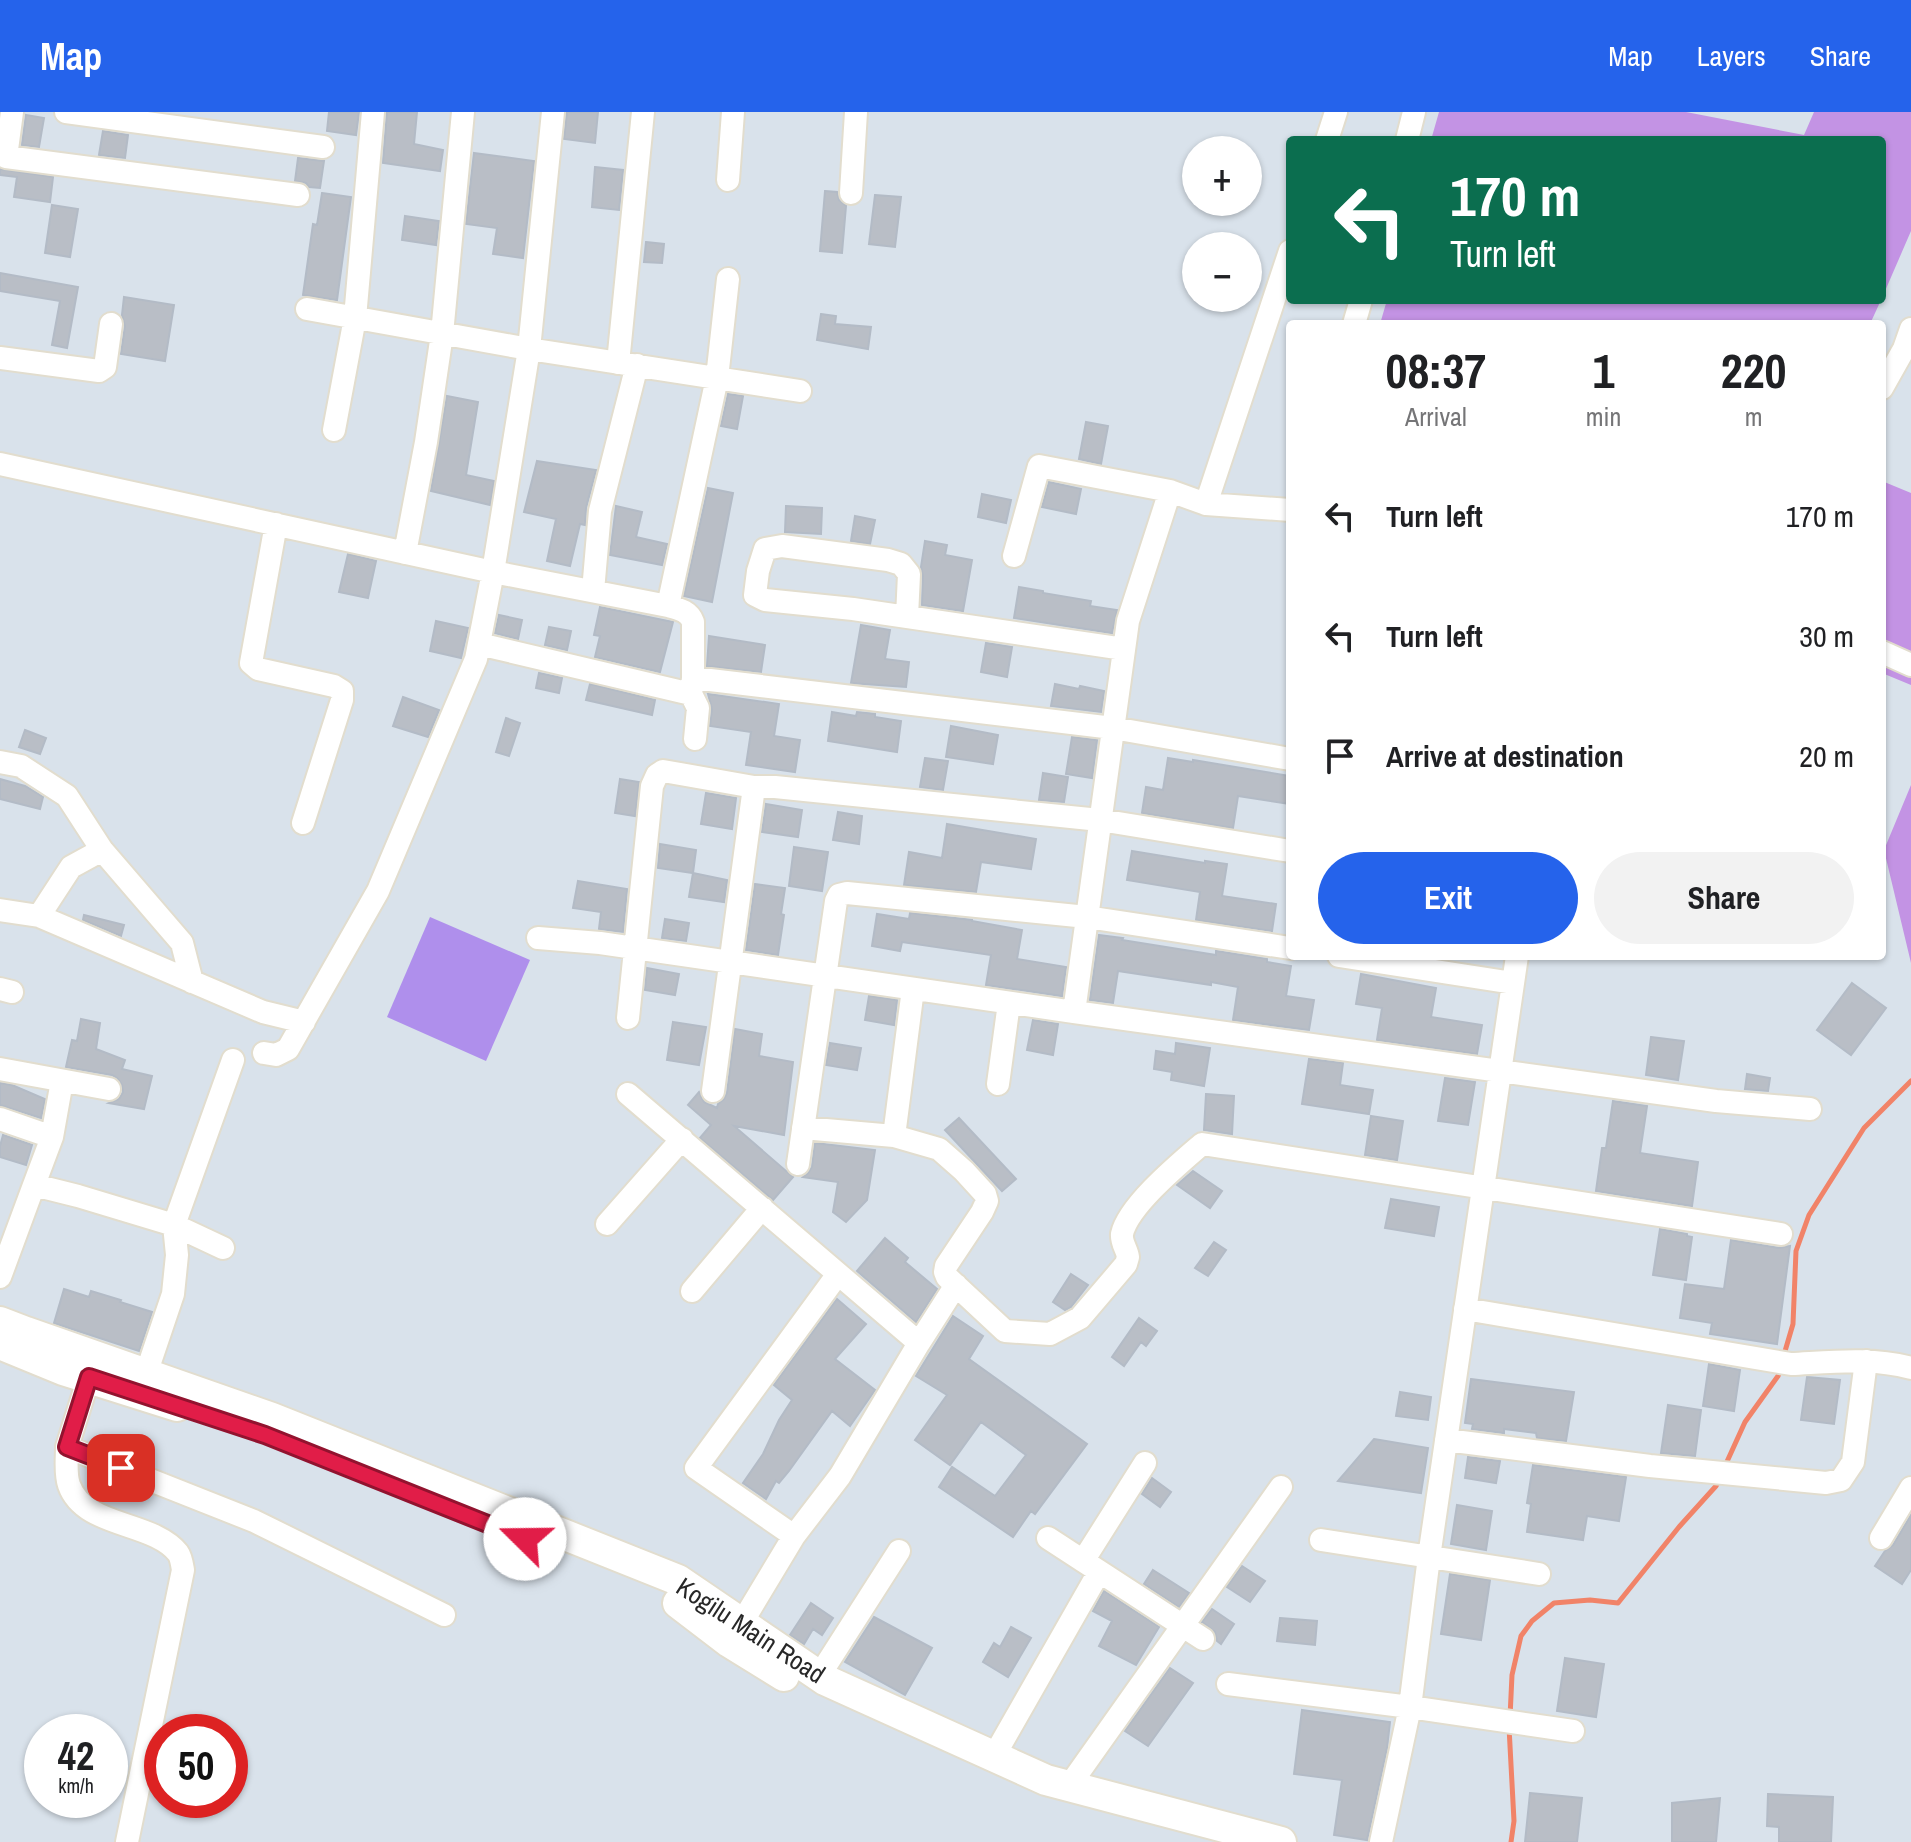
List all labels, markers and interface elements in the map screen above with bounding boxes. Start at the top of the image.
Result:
text: Map [40,31,102,82]
text: Map [1608,37,1653,75]
text: Layers [1697,37,1766,75]
text: Share [1810,37,1871,75]
map controls [1182,136,1262,312]
button: + [1182,136,1262,216]
text: 170 m [1450,158,1580,233]
icon: left [1318,168,1422,272]
text: Turn left [1450,230,1556,278]
button: − [1182,232,1262,312]
text: 08:37 [1386,338,1486,403]
text: 1 [1593,338,1614,403]
text: 220 [1721,338,1786,403]
text: Arrival [1405,399,1467,434]
text: min [1586,399,1621,434]
text: m [1745,399,1763,434]
icon: left [1318,494,1362,538]
text: Turn left [1386,496,1483,536]
text: 170 m [1786,496,1854,536]
icon: left [1318,614,1362,658]
text: Turn left [1386,616,1483,656]
text: 30 m [1799,616,1854,656]
icon: arrive [1318,734,1362,778]
text: Arrive at destination [1386,736,1624,776]
text: 20 m [1799,736,1854,776]
button: Exit [1318,852,1578,944]
button: Share [1594,852,1854,944]
pin [87,1434,155,1502]
icon: arrive [99,1446,143,1490]
position arrow [483,1497,567,1581]
street label: Kogilu Main Road [670,1569,832,1691]
speed limit sign: 50 [144,1714,248,1818]
text: 42 [58,1729,94,1782]
text: km/h [58,1772,94,1799]

